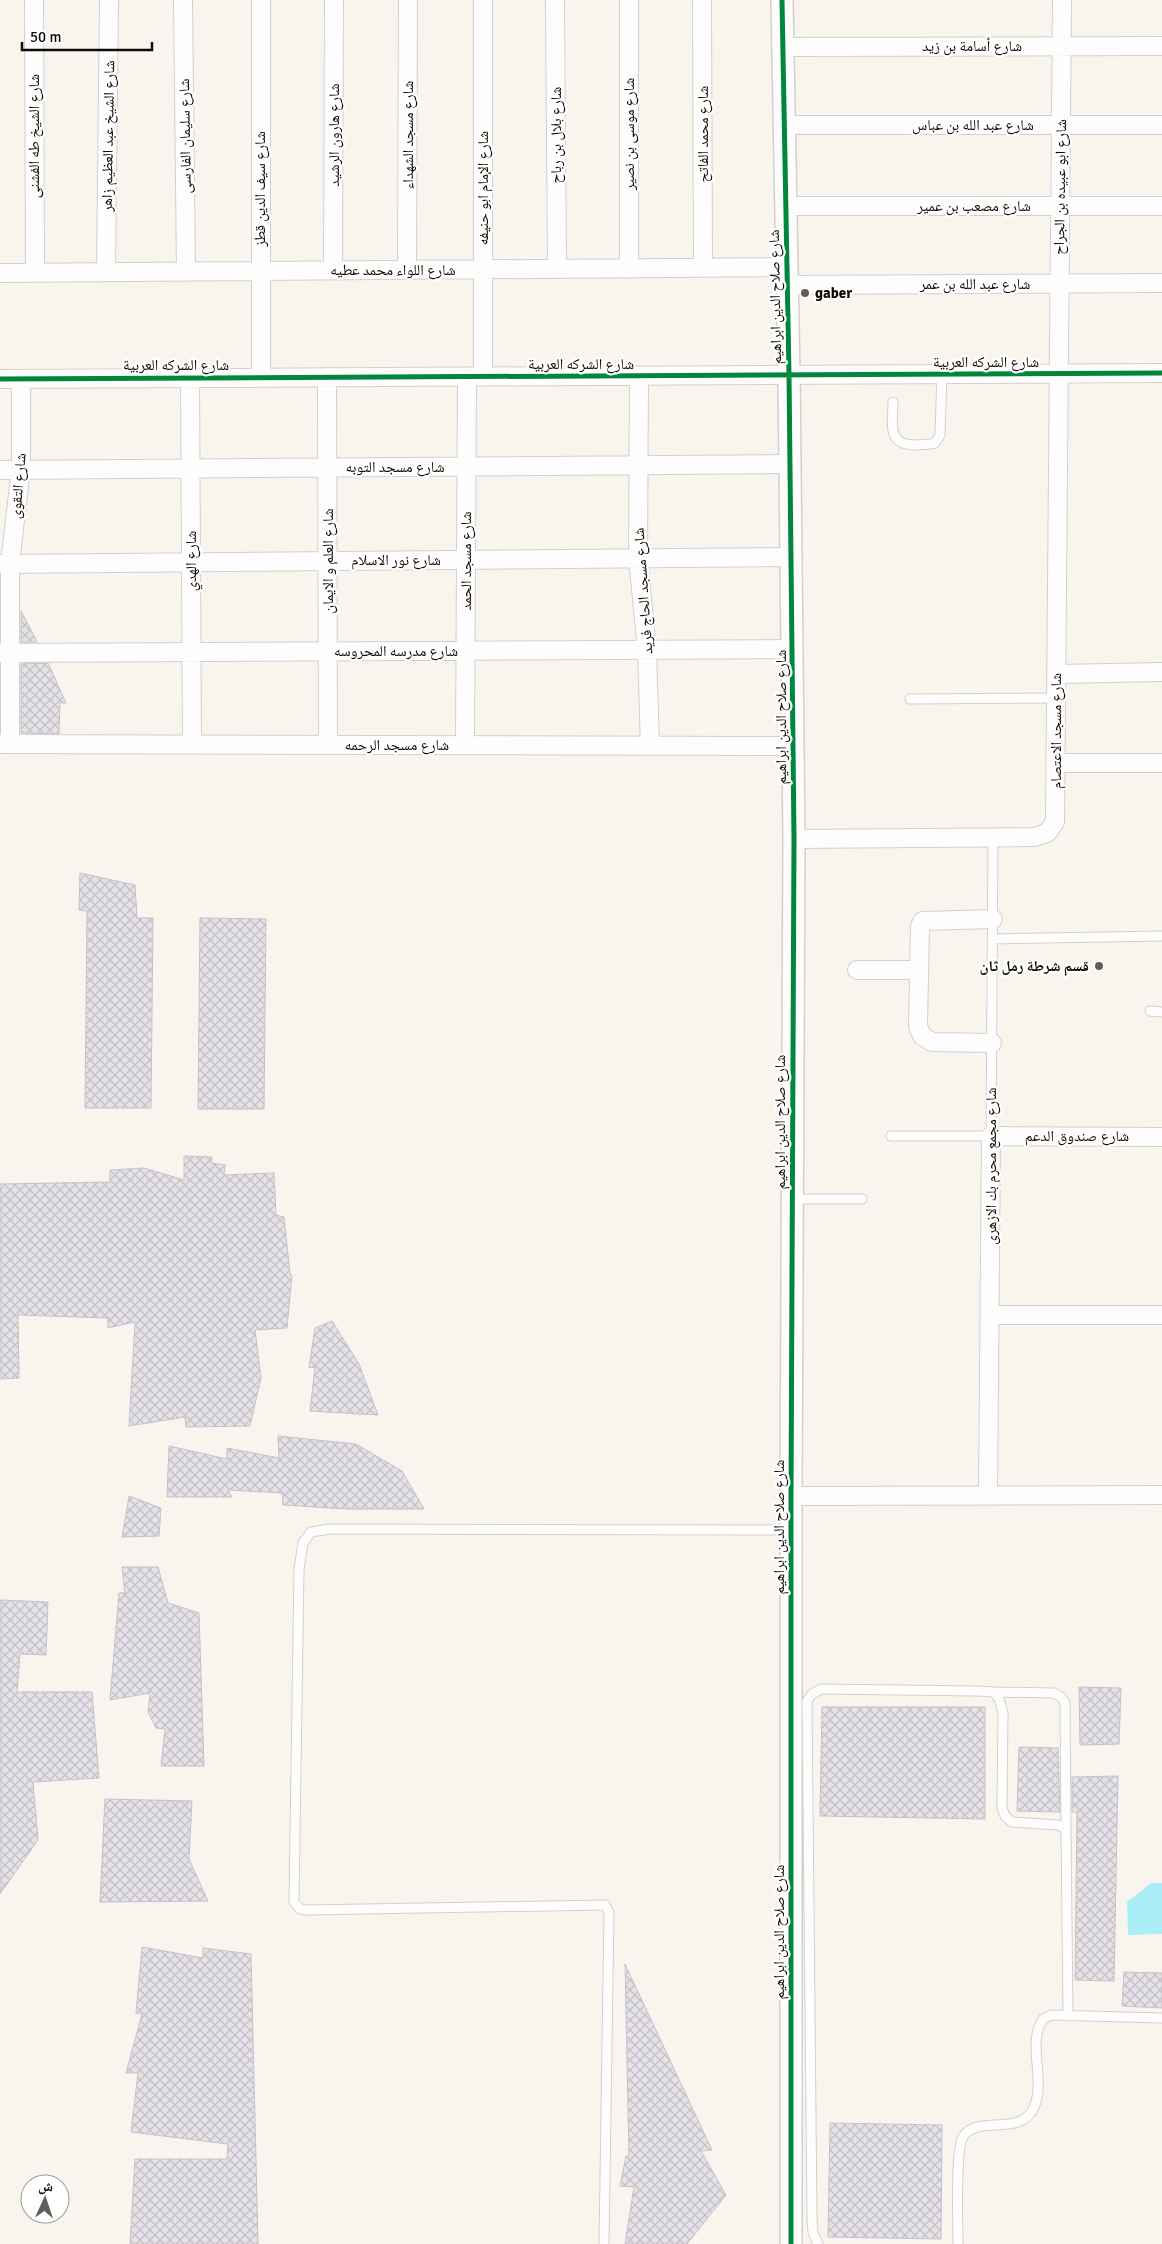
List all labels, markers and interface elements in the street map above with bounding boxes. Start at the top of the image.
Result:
scale bar [22,20,152,52]
text: 50 m [30,28,61,46]
street label: شارع أسامة بن زيد [922,37,1022,56]
street label: شارع الشيخ عبد العظيم زاهر [98,60,119,213]
street label: شارع الشيخ طه الفشنى [25,74,44,198]
street label: شارع سليمان الفارسى [175,78,196,194]
street label: شارع موسى بن نصير [620,78,639,191]
street label: شارع مسجد الشهداء [399,81,418,189]
street label: شارع هارون الرشيد [325,83,344,187]
street label: شارع بلال بن رباح [547,86,566,183]
street label: شارع محمد الفاتح [694,86,713,182]
street label: شارع عبد الله بن عباس [912,116,1034,135]
street label: شارع ابو عبيده بن الجراح [1050,119,1071,255]
street label: شارع سيف الدين قطز [251,131,270,248]
street label: شارع الإمام ابو حنيفه [474,131,493,245]
street label: شارع مصعب بن عمير [916,197,1031,216]
street label: شارع صلاح الدين ابراهيم [765,229,786,365]
street label: شارع اللواء محمد عطيه [330,261,456,280]
street label: شارع عبد الله بن عمر [919,275,1030,294]
place label: gaber [815,284,852,302]
marker: gaber [799,287,811,299]
street label: شارع الشركه العربية [933,353,1039,372]
street label: شارع الشركه العربية [528,355,634,374]
street label: شارع الشركه العربية [123,356,229,375]
street label: شارع التقوى [6,452,31,520]
street label: شارع مسجد التوبه [345,458,445,477]
street label: شارع العلم و الايمان [319,508,338,614]
street label: شارع مسجد الحمد [457,511,476,611]
street label: شارع مسجد الحاج فريد [630,527,657,655]
street label: شارع الهدي [182,531,203,591]
street label: شارع نور الاسلام [351,551,441,570]
street label: شارع مدرسه المحروسه [334,642,458,661]
street label: شارع صلاح الدين ابراهيم [772,649,791,784]
street label: شارع مسجد الاعتصام [1047,673,1066,789]
street label: شارع مسجد الرحمه [345,736,449,755]
place label: قسم شرطة رمل ثان [980,957,1089,976]
marker: قسم شرطة رمل ثان [1093,960,1105,972]
street label: شارع صلاح الدين ابراهيم [771,1054,790,1189]
street label: شارع مجمع محرم بك الازهرى [982,1087,1001,1245]
street label: شارع صندوق الدعم [1025,1127,1129,1146]
street label: شارع صلاح الدين ابراهيم [770,1459,789,1594]
street label: شارع صلاح الدين ابراهيم [770,1864,789,1999]
north arrow [20,2174,70,2224]
text: ش [38,2178,54,2195]

